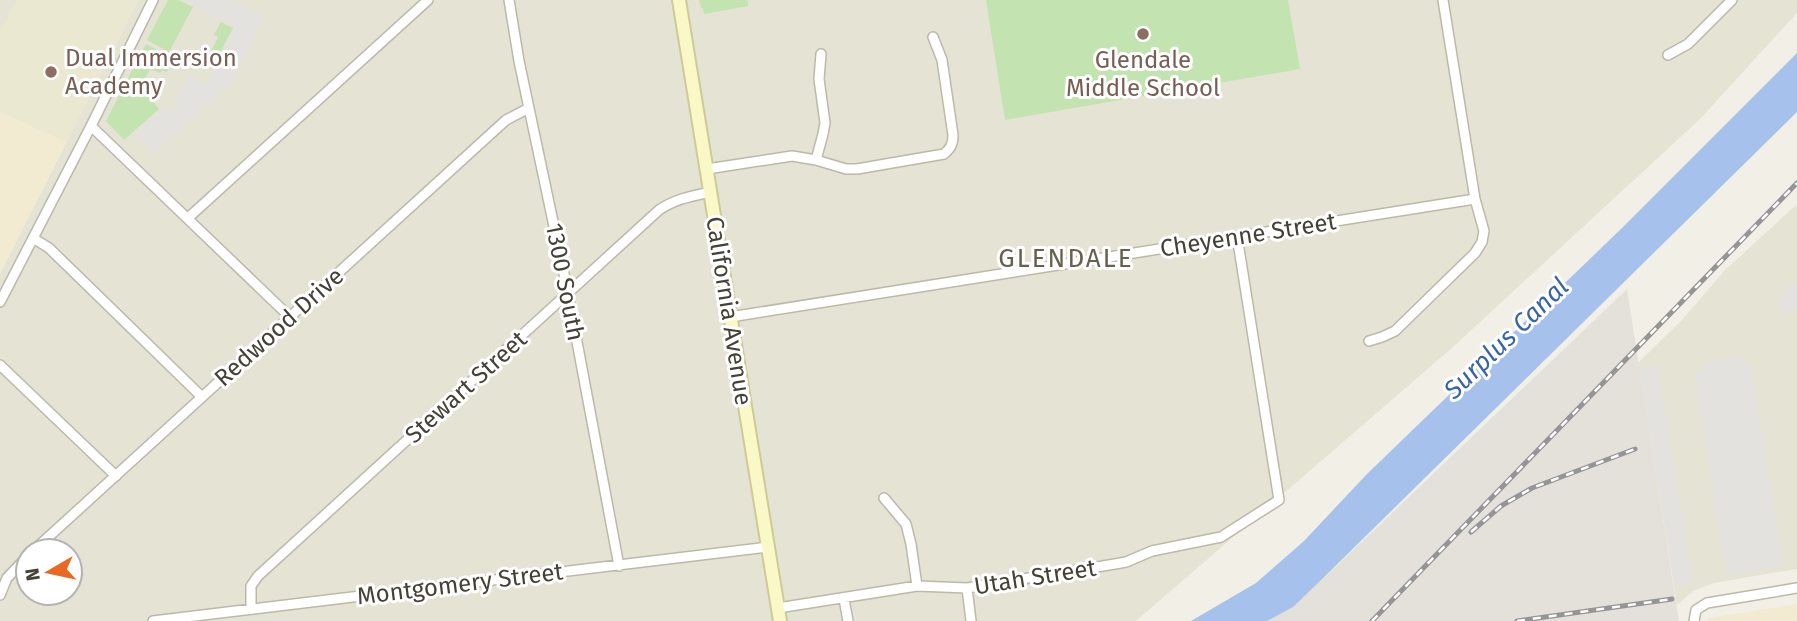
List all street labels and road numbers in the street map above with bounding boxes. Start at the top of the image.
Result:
street label: Cheyenne Street [1158,207,1338,263]
street label: California Avenue [700,215,758,407]
street label: 1300 South [540,221,590,343]
street label: Redwood Drive [209,262,349,392]
street label: Stewart Street [399,325,533,449]
street label: Utah Street [972,554,1098,600]
street label: Montgomery Street [355,557,565,611]

